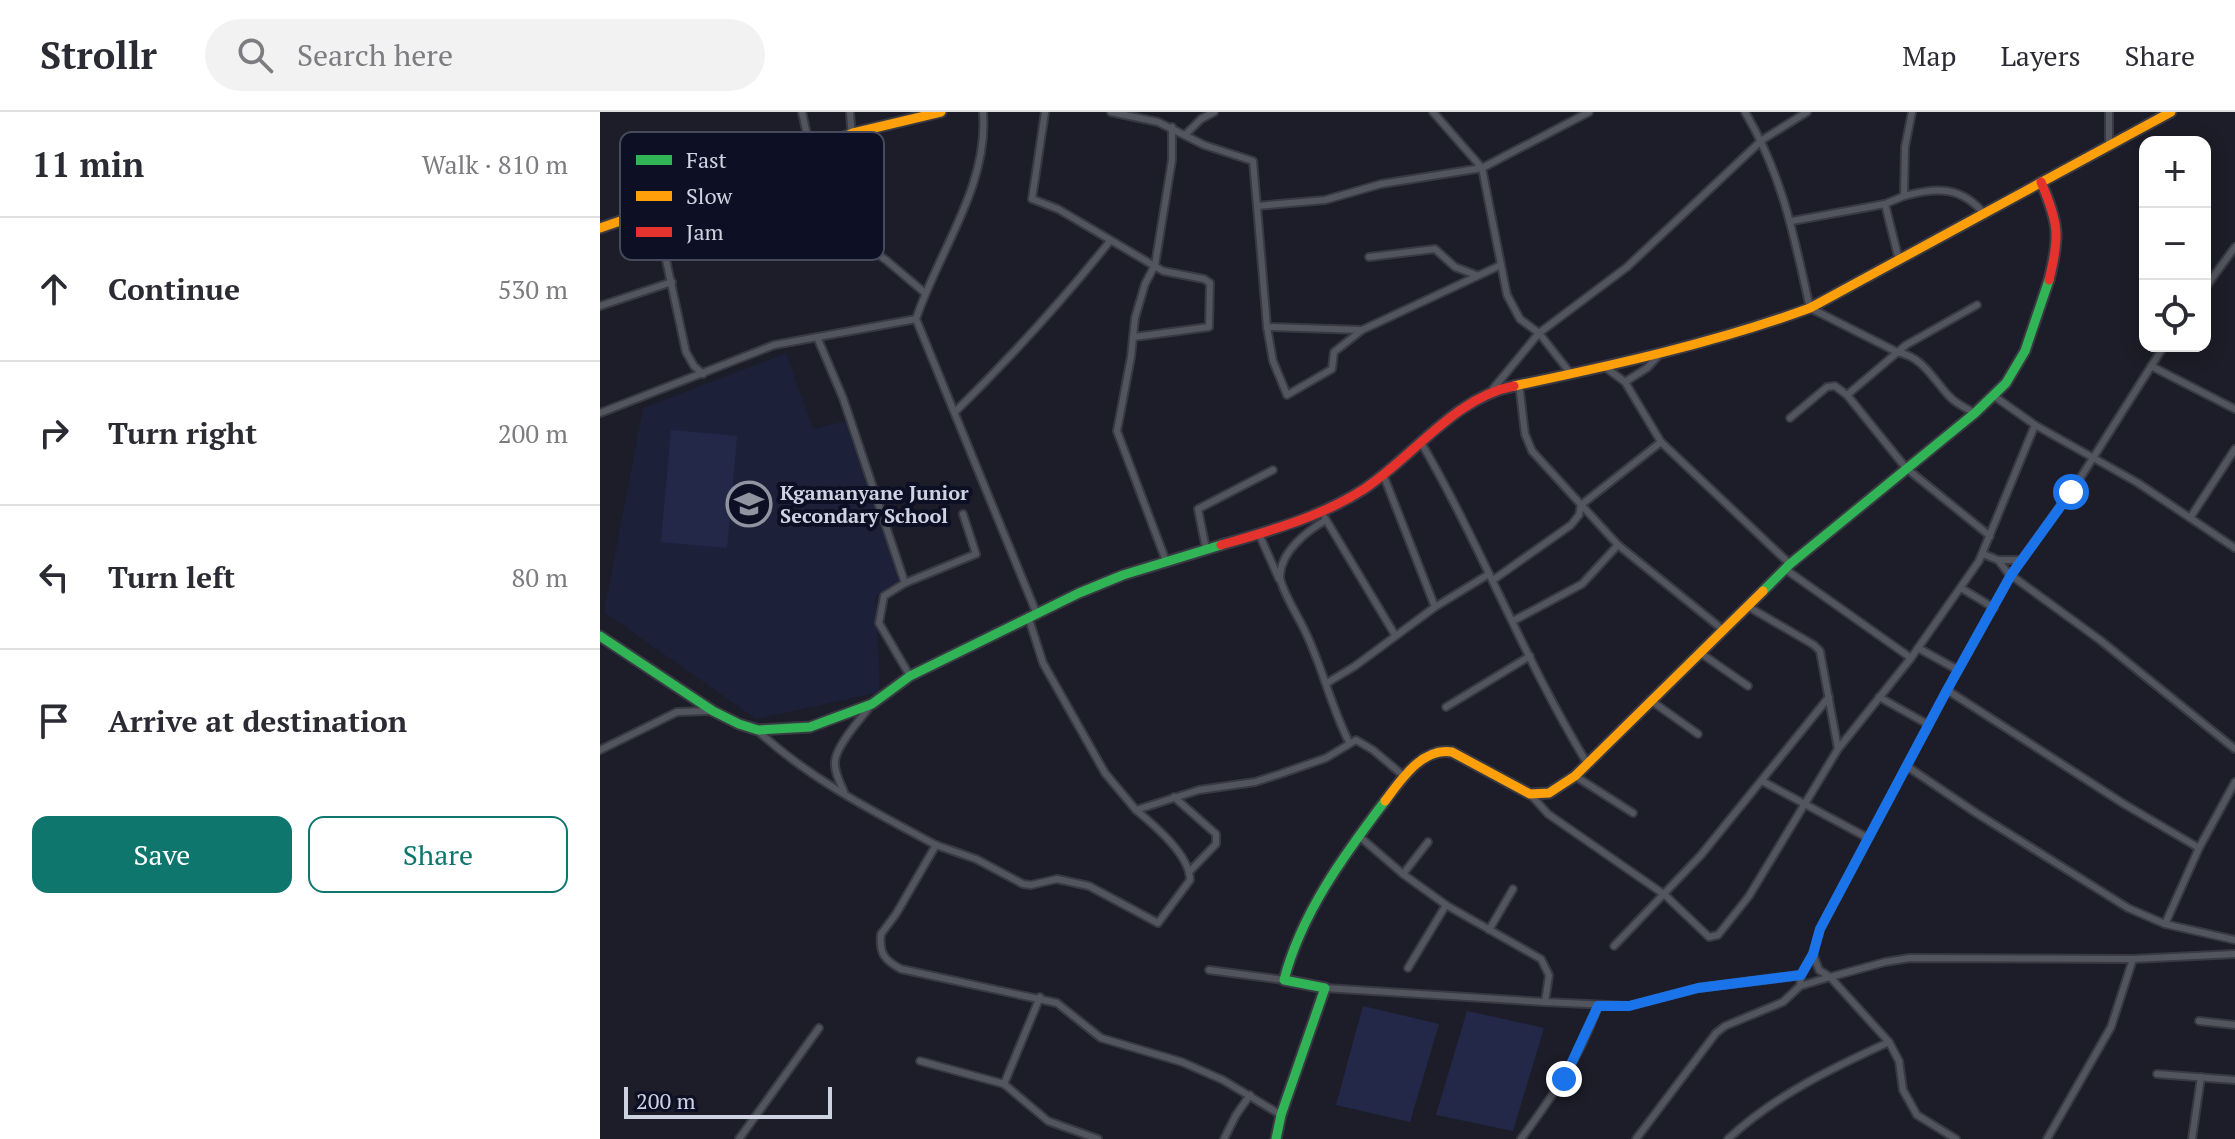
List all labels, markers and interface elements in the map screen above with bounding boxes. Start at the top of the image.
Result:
search box [205,19,765,91]
text: Strollr [40,30,157,80]
icon: search [233,33,277,77]
text: Search here [297,35,453,75]
text: Map [1902,37,1956,74]
text: Layers [2000,37,2081,74]
text: Share [2125,37,2195,74]
legend [620,132,884,260]
map controls [2139,136,2211,352]
button: + [2139,136,2211,208]
text: 11 min [32,142,144,187]
text: Fast [686,145,727,174]
text: Walk · 810 m [422,147,568,181]
text: Slow [686,181,733,210]
button: − [2139,208,2211,280]
text: Jam [686,217,724,246]
icon: ahead [32,267,76,311]
text: Continue [108,269,240,309]
text: 530 m [498,272,568,306]
button: locate [2139,280,2211,352]
icon: right [32,411,76,455]
text: Turn right [108,413,257,453]
text: 200 m [498,416,568,450]
route start [2053,474,2089,510]
place label: Kgamanyane Junior Secondary School [780,479,969,529]
school or university icon: Kgamanyane Junior Secondary School [725,480,773,528]
icon: left [32,555,76,599]
text: Turn left [108,557,235,597]
text: 80 m [512,560,568,594]
icon: arrive [32,699,76,743]
text: Arrive at destination [108,701,407,741]
button: Save [32,816,292,893]
button: Share [308,816,568,893]
route end [1546,1061,1582,1097]
scale bar [624,1083,832,1119]
text: 200 m [636,1086,696,1115]

